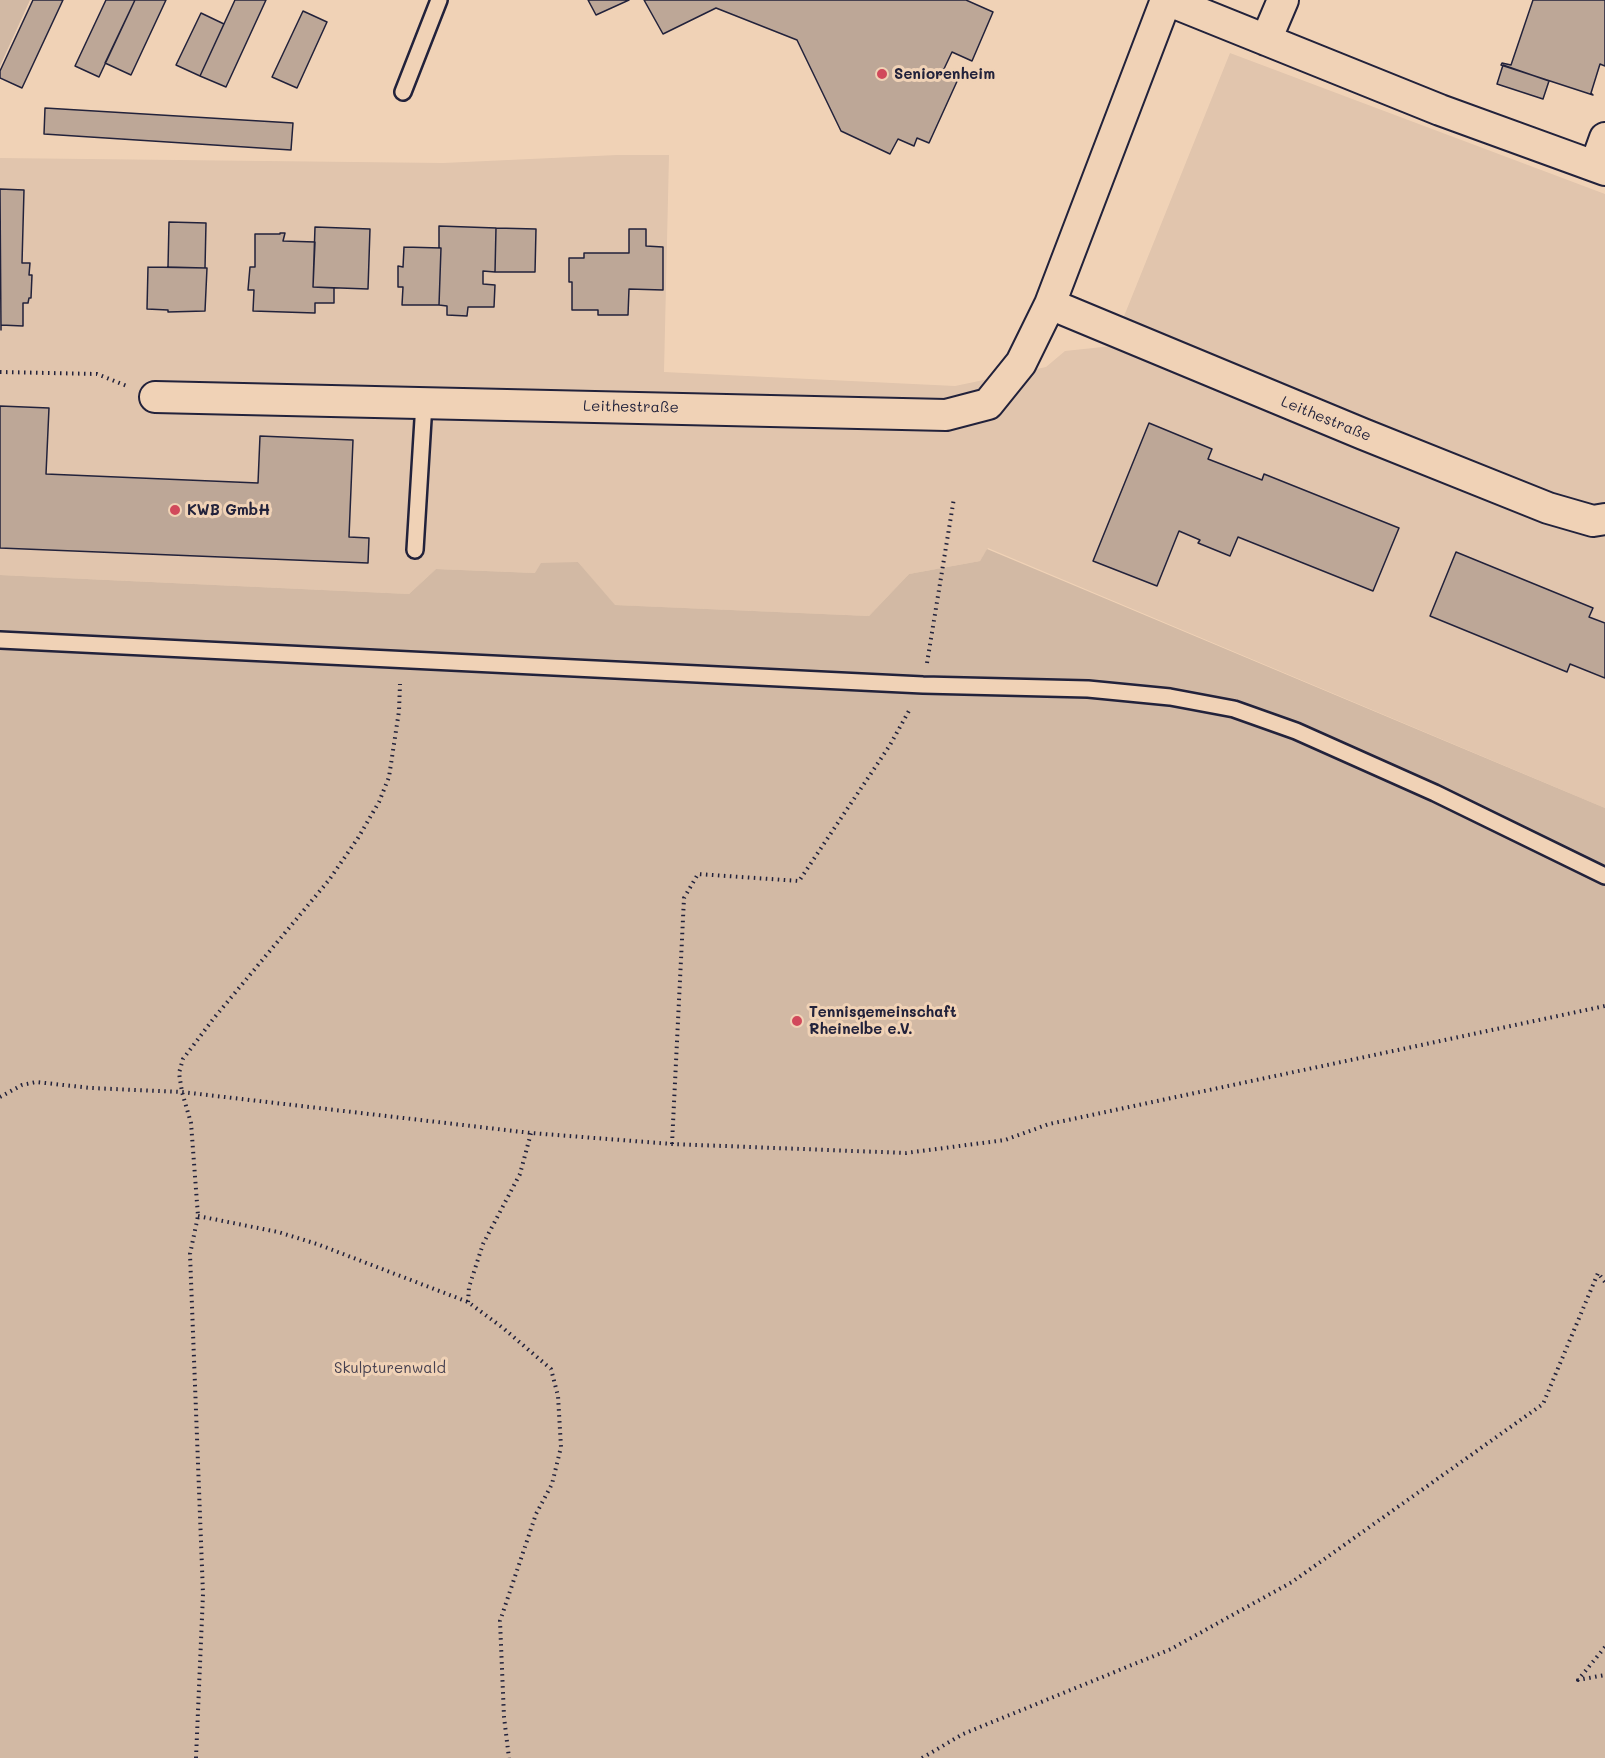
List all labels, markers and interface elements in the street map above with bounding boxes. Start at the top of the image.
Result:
place label: Seniorenheim [894,65,995,83]
marker: Seniorenheim [875,67,889,81]
street label: Leithestraße [1278,393,1374,445]
street label: Leithestraße [583,397,679,417]
place label: KWB GmbH [187,501,270,519]
marker: KWB GmbH [168,503,182,517]
place label: Tennisgemeinschaft Rheinelbe e.V. [809,1003,957,1038]
marker: Tennisgemeinschaft Rheinelbe e.V. [790,1014,804,1028]
park label: Skulpturenwald [334,1359,446,1377]

